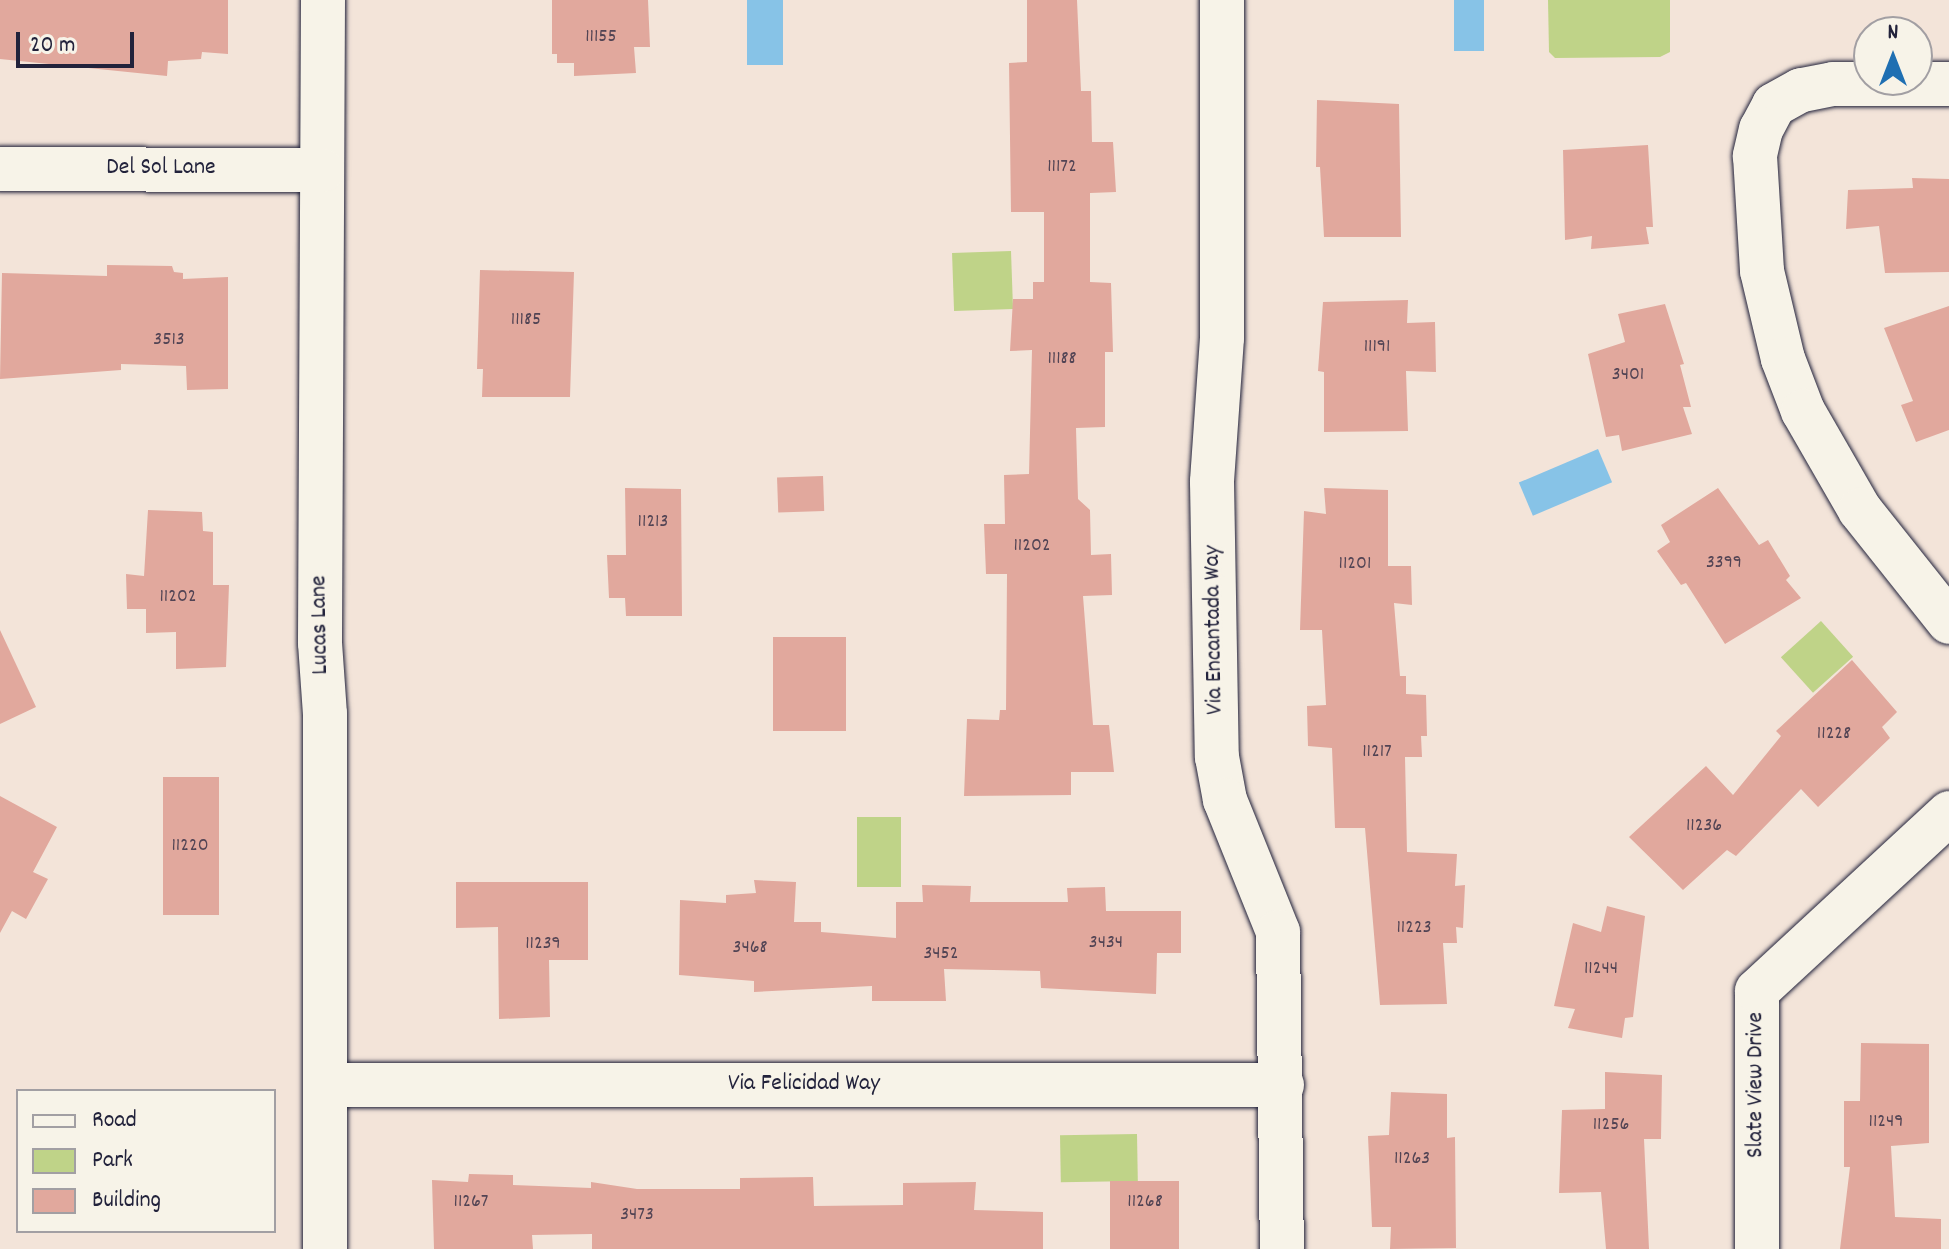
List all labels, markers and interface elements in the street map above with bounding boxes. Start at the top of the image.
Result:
scale bar [20,16,138,66]
north arrow [1853,16,1933,96]
text: N [1888,18,1898,49]
house number: 11155 [585,25,617,49]
text: 20 m [30,29,76,63]
street label: Del Sol Lane [106,155,216,183]
house number: 11172 [1047,155,1077,179]
house number: 11185 [511,308,541,332]
house number: 3513 [153,328,185,352]
house number: 11191 [1364,335,1390,359]
house number: 11188 [1047,347,1077,371]
house number: 3401 [1612,363,1644,387]
house number: 11213 [638,510,668,534]
house number: 11202 [1013,534,1051,558]
street label: Via Encantada Way [1199,545,1231,715]
house number: 3399 [1706,551,1742,575]
house number: 11201 [1339,552,1371,576]
street label: Lucas Lane [306,575,336,675]
house number: 11202 [159,585,197,609]
house number: 11228 [1817,722,1851,746]
house number: 11217 [1362,740,1392,764]
house number: 11236 [1686,814,1722,838]
house number: 11220 [171,834,209,858]
house number: 11223 [1396,916,1432,940]
house number: 3434 [1089,931,1123,955]
house number: 11239 [525,932,561,956]
house number: 3468 [733,936,767,960]
house number: 3452 [923,942,959,966]
house number: 11244 [1584,957,1618,981]
street label: Slate View Drive [1743,1012,1771,1158]
street label: Via Felicidad Way [728,1071,880,1099]
legend [16,1089,276,1233]
text: Road [92,1104,137,1138]
house number: 11249 [1869,1110,1903,1134]
house number: 11256 [1593,1113,1629,1137]
text: Park [92,1144,133,1178]
house number: 11263 [1394,1147,1430,1171]
text: Building [92,1184,161,1218]
house number: 11267 [454,1190,488,1214]
house number: 11268 [1127,1190,1163,1214]
house number: 3473 [620,1203,654,1227]

